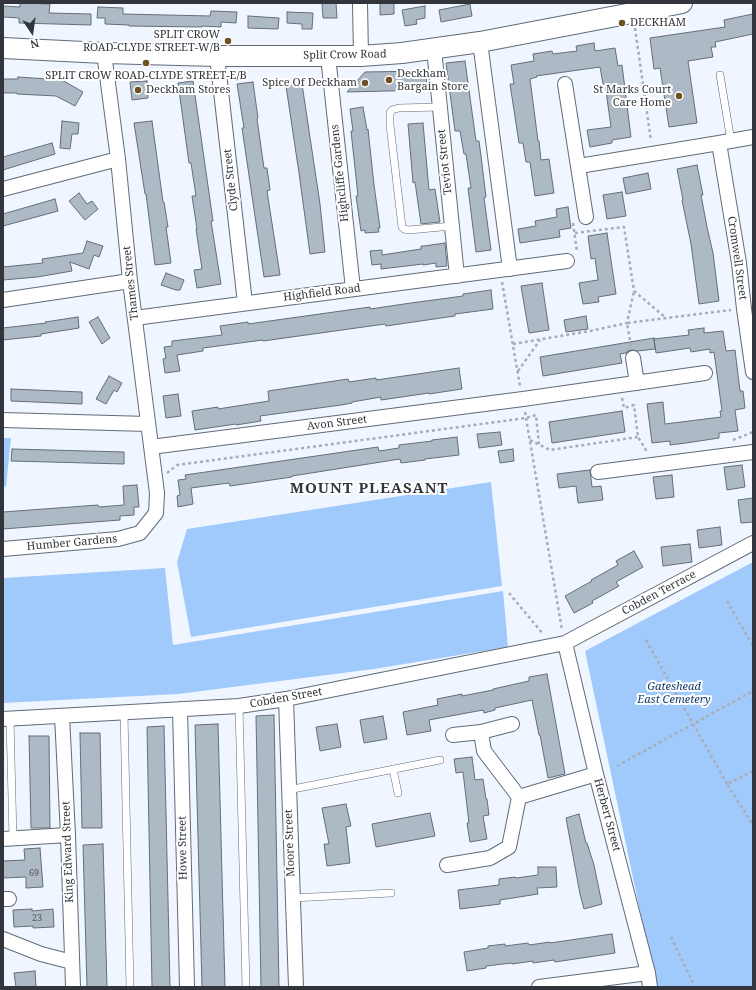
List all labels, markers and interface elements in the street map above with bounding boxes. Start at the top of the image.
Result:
north arrow [12,12,52,52]
place label: DECKHAM [630,16,686,30]
marker: DECKHAM [617,18,627,28]
place label: SPLIT CROW ROAD-CLYDE STREET-W/B [83,28,220,54]
text: N [29,36,41,52]
marker: SPLIT CROW ROAD-CLYDE STREET-W/B [223,36,233,46]
street label: Split Crow Road [303,48,387,62]
marker: SPLIT CROW ROAD-CLYDE STREET-E/B [141,58,151,68]
place label: Deckham Bargain Store [397,67,468,93]
place label: SPLIT CROW ROAD-CLYDE STREET-E/B [45,69,247,83]
marker: Deckham Bargain Store [384,75,394,85]
place label: Spice Of Deckham [262,76,357,90]
marker: Spice Of Deckham [360,78,370,88]
place label: Deckham Stores [146,83,230,97]
place label: St Marks Court Care Home [593,83,671,109]
marker: Deckham Stores [133,85,143,95]
marker: St Marks Court Care Home [674,91,684,101]
street label: Highcliffe Gardens [328,124,352,222]
street label: Teviot Street [435,129,455,195]
street label: Clyde Street [221,148,241,212]
street label: Cromwell Street [725,215,749,301]
street label: Thames Street [121,245,141,321]
street label: Highfield Road [283,282,361,304]
street label: Avon Street [306,413,368,433]
district label: MOUNT PLEASANT [290,480,448,498]
street label: Humber Gardens [26,532,118,554]
street label: Cobden Terrace [620,568,698,618]
park label: Gateshead East Cemetery [637,680,711,706]
street label: Cobden Street [249,685,323,711]
street label: Herbert Street [591,777,623,853]
street label: King Edward Street [60,801,76,903]
street label: Moore Street [282,809,298,877]
street label: Howe Street [176,816,190,880]
house number: 69 [29,868,39,878]
house number: 23 [32,913,42,923]

